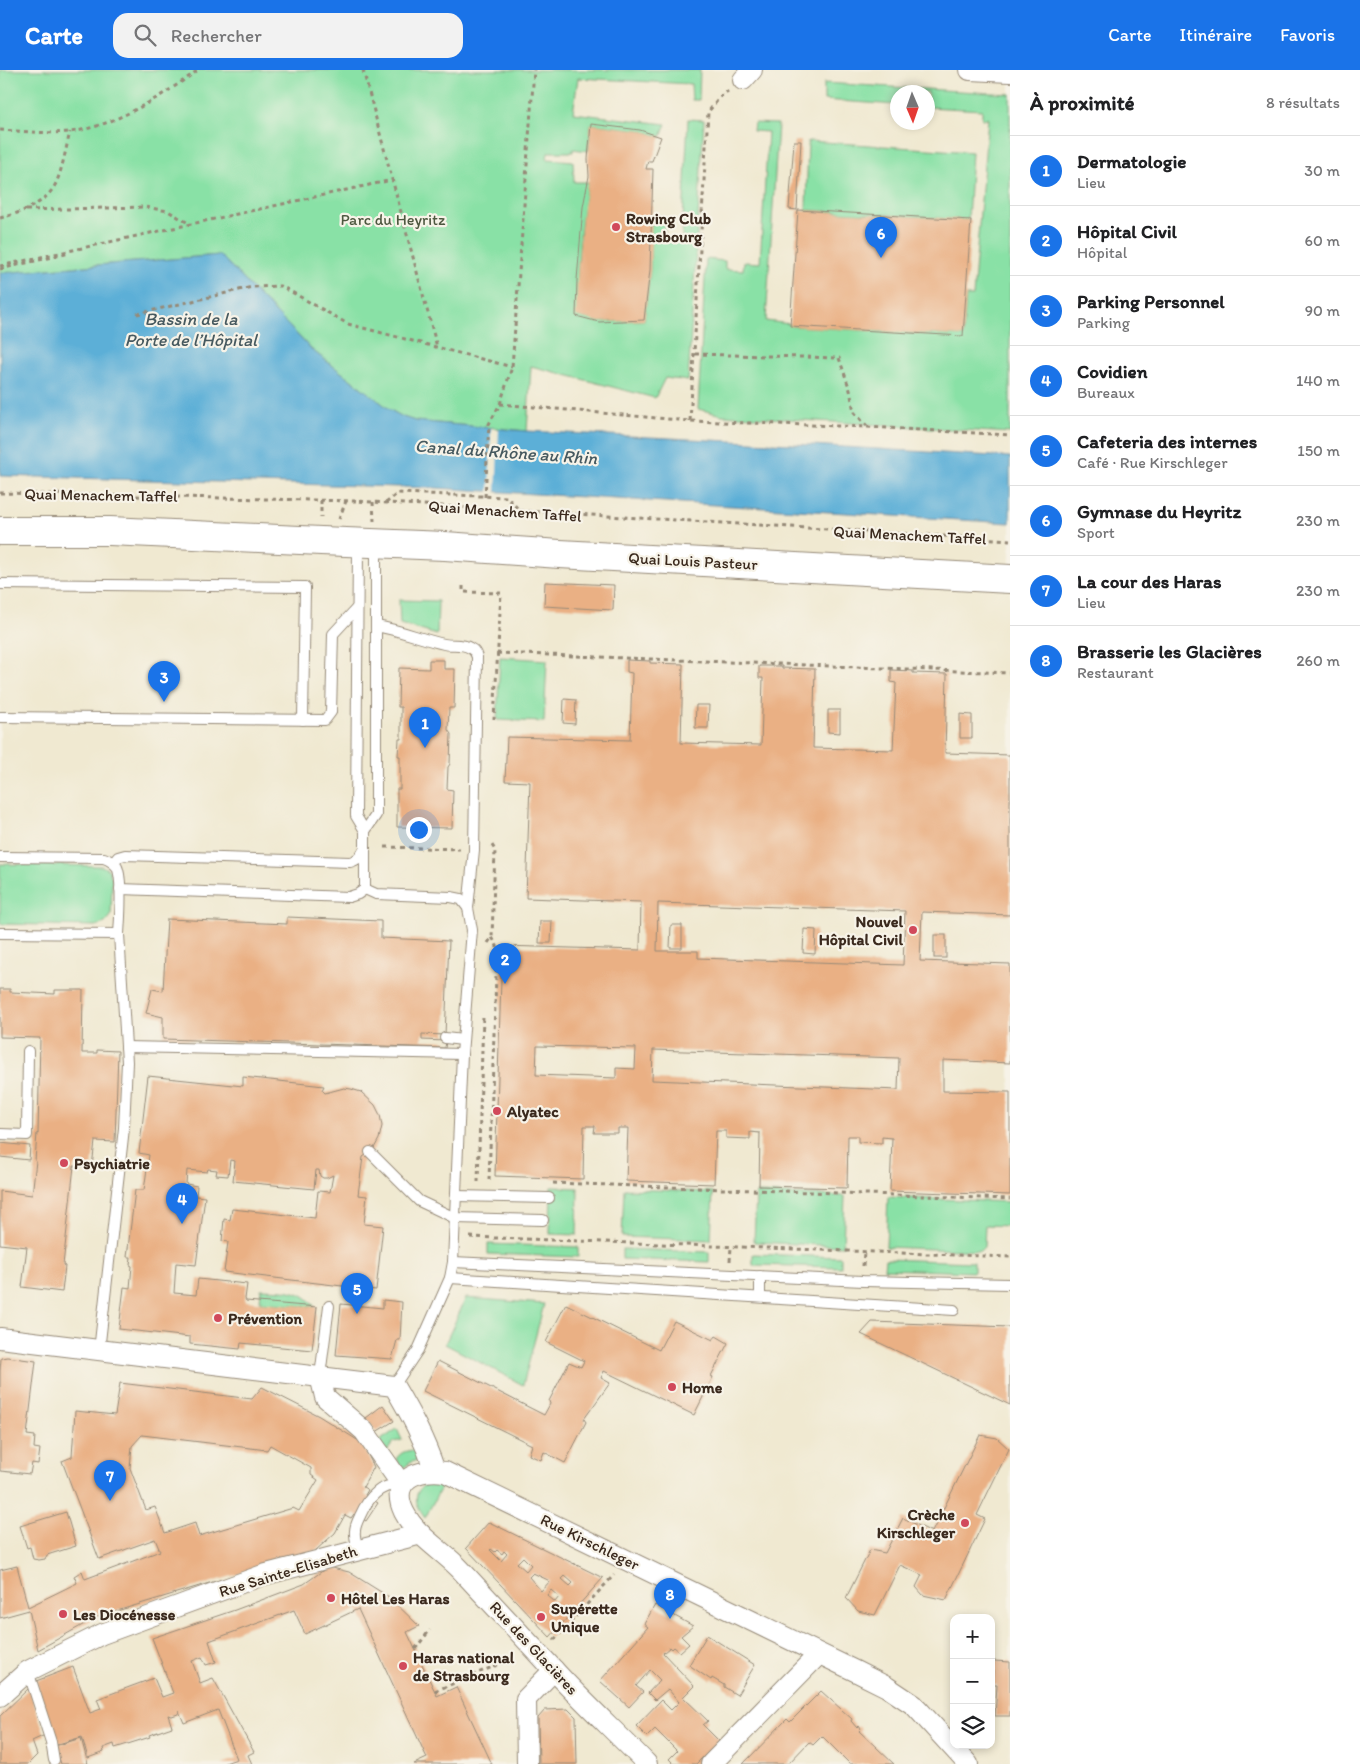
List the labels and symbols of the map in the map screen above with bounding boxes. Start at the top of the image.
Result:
north arrow [890,85,935,130]
place label: Rowing Club Strasbourg [626,209,711,247]
park label: Parc du Heyritz [340,210,446,229]
pin: 6 [865,217,897,258]
marker: Rowing Club Strasbourg [610,221,622,233]
water label: Bassin de la Porte de l’Hôpital [125,308,259,351]
water label: Canal du Rhône au Rhin [414,435,598,469]
street label: Quai Menachem Taffel [24,484,178,506]
street label: Quai Menachem Taffel [428,496,583,526]
street label: Quai Menachem Taffel [833,521,988,549]
street label: Quai Louis Pasteur [628,548,759,574]
pin: 3 [148,661,180,702]
pin: 1 [409,707,441,748]
your location [406,817,432,843]
place label: Nouvel Hôpital Civil [819,912,903,950]
marker: Nouvel Hôpital Civil [907,924,919,936]
pin: 2 [489,943,521,984]
place label: Alyatec [506,1102,559,1122]
marker: Alyatec [491,1105,503,1117]
place label: Psychiatrie [74,1154,150,1174]
marker: Psychiatrie [58,1157,70,1169]
pin: 4 [166,1183,198,1224]
pin: 5 [341,1273,373,1314]
place label: Prévention [228,1309,302,1328]
marker: Prévention [212,1312,224,1324]
place label: Home [682,1378,723,1397]
marker: Home [666,1381,678,1393]
pin: 7 [94,1460,126,1501]
place label: Crèche Kirschleger [877,1505,956,1543]
street label: Rue Kirschleger [537,1510,643,1574]
marker: Crèche Kirschleger [959,1517,971,1529]
street label: Rue Sainte-Elisabeth [217,1541,360,1601]
pin: 8 [654,1578,686,1619]
place label: Hôtel Les Haras [341,1589,450,1608]
marker: Hôtel Les Haras [325,1592,337,1604]
street label: Rue des Glacières [486,1597,582,1699]
place label: Supérette Unique [551,1599,618,1637]
place label: Les Diocénesse [73,1605,176,1624]
marker: Les Diocénesse [57,1608,69,1620]
marker: Supérette Unique [535,1611,547,1623]
place label: Haras national de Strasbourg [413,1648,515,1686]
marker: Haras national de Strasbourg [397,1660,409,1672]

